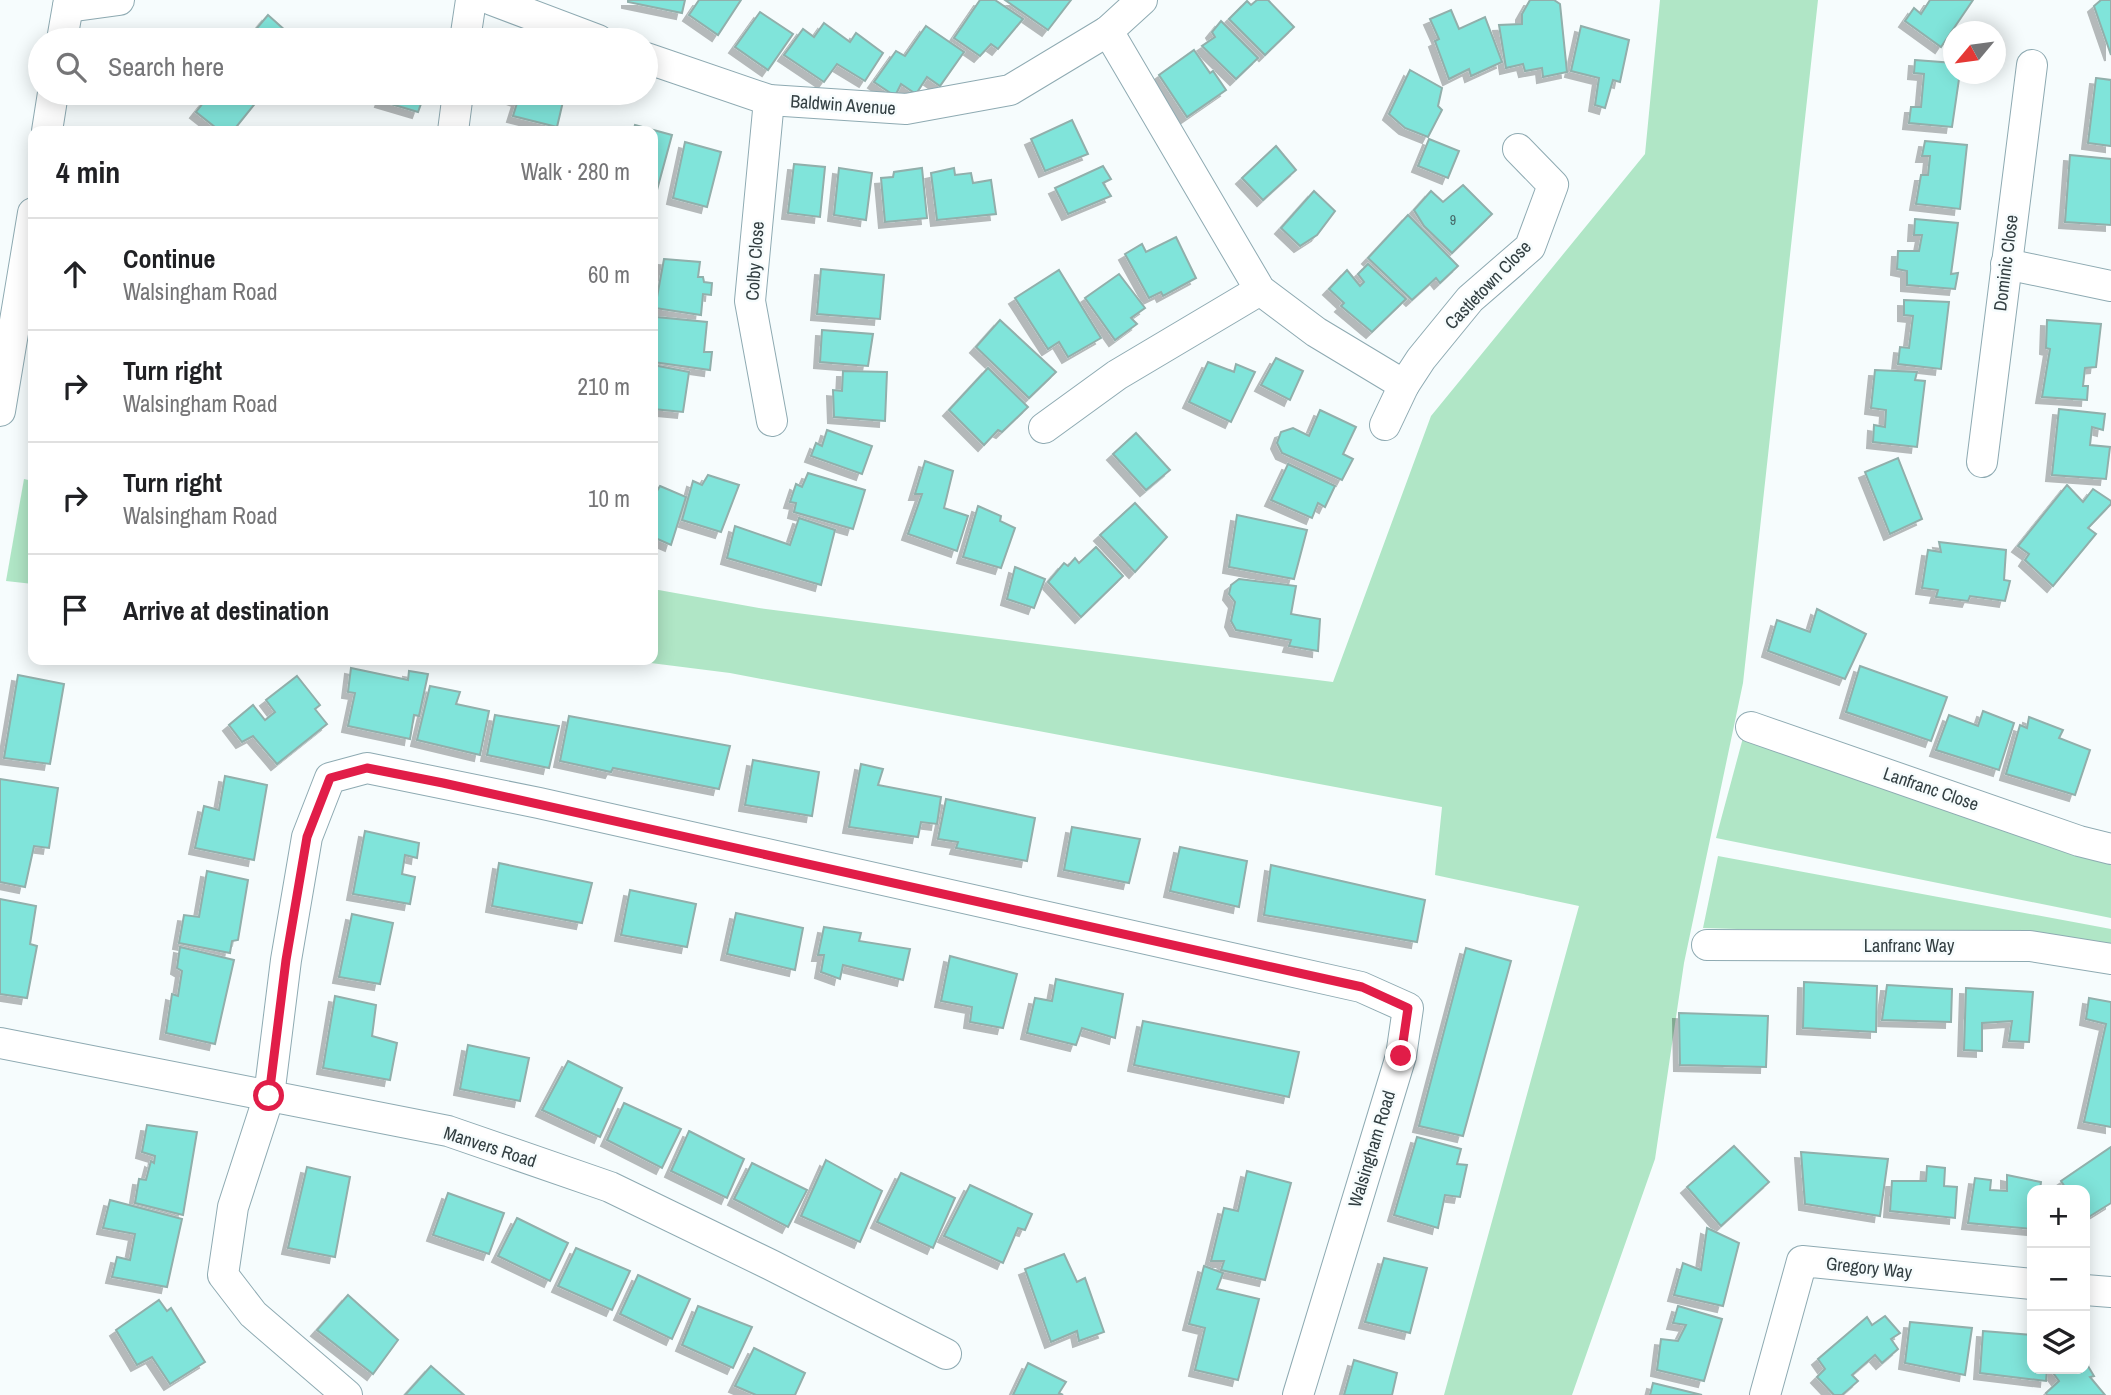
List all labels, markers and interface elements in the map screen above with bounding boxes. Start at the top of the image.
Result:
north arrow [1943,21,2006,84]
search box [28,28,658,105]
icon: search [52,48,90,86]
text: Search here [108,49,224,84]
street label: Baldwin Avenue [789,88,897,121]
text: 4 min [56,152,120,192]
text: Walk · 280 m [521,156,630,187]
house number: 9 [1450,211,1456,229]
street label: Dominic Close [1987,213,2024,313]
street label: Colby Close [739,220,770,302]
street label: Castletown Close [1439,235,1537,335]
text: Continue [123,241,215,276]
icon: ahead [56,255,94,293]
text: 60 m [588,259,630,290]
text: Walsingham Road [123,276,277,307]
text: Turn right [123,353,222,388]
icon: right [56,367,94,405]
text: 210 m [578,371,630,402]
text: Walsingham Road [123,388,277,419]
text: Turn right [123,465,222,500]
icon: right [56,479,94,517]
text: 10 m [588,483,630,514]
text: Walsingham Road [123,500,277,531]
icon: arrive [56,591,94,629]
text: Arrive at destination [123,593,329,628]
street label: Lanfranc Close [1880,761,1982,817]
street label: Lanfranc Way [1864,933,1955,958]
route end [1385,1040,1416,1071]
route start [253,1080,284,1111]
street label: Walsingham Road [1342,1087,1401,1210]
street label: Manvers Road [441,1120,540,1173]
map controls [2027,1185,2090,1374]
button: + [2027,1185,2090,1248]
button: − [2027,1248,2090,1311]
street label: Gregory Way [1825,1251,1914,1285]
button: layers [2027,1311,2090,1374]

